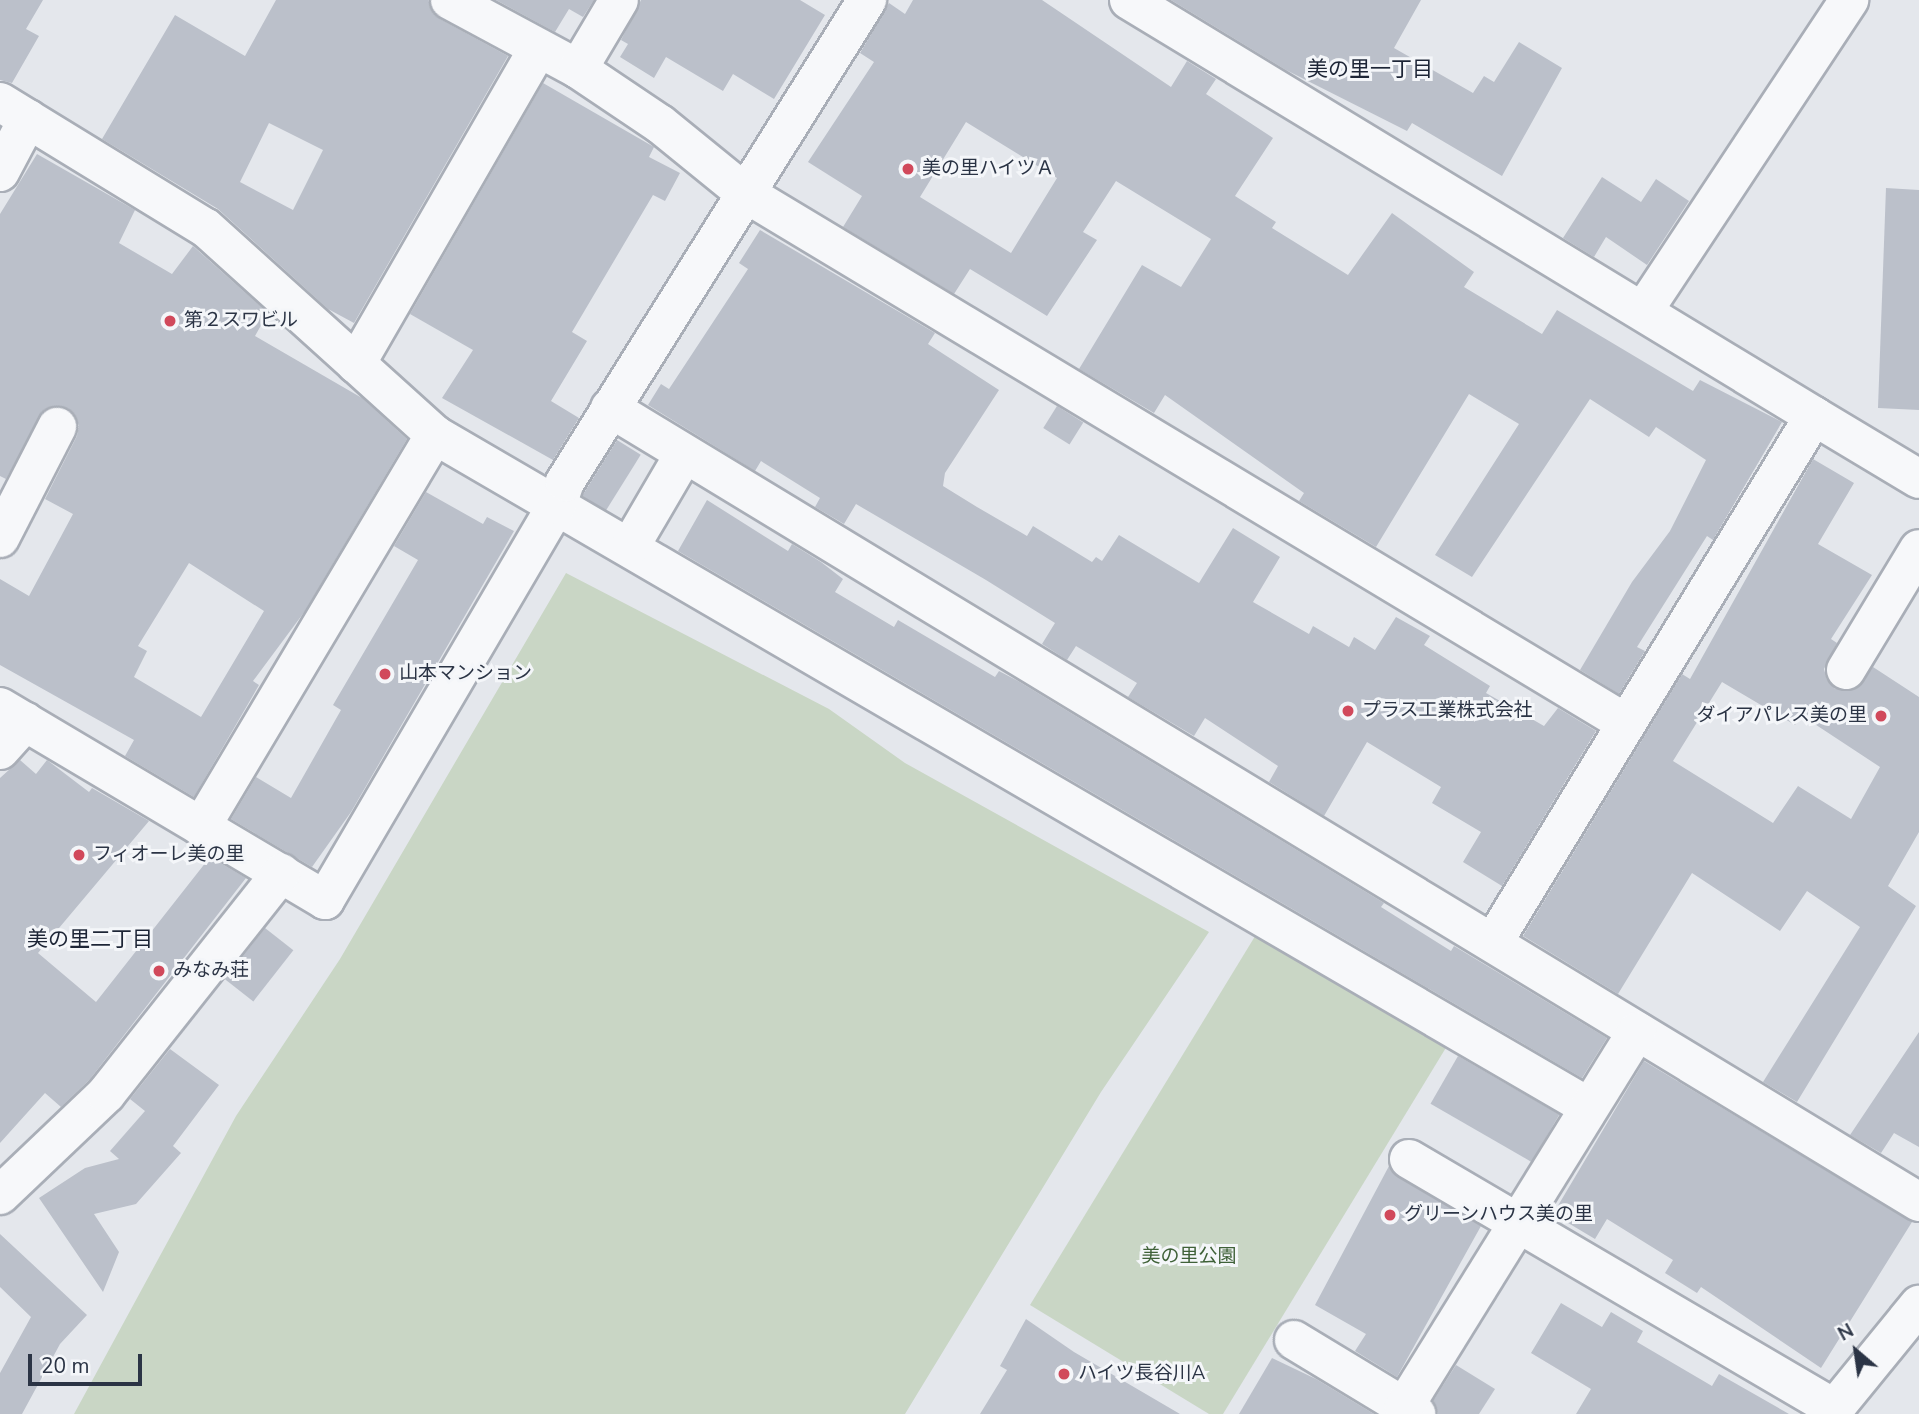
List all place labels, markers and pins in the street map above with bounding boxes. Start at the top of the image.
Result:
place label: 美の里ハイツＡ [922,158,1055,180]
marker: 美の里ハイツＡ [900,161,916,177]
place label: 第２スワビル [184,310,298,332]
marker: 第２スワビル [162,313,178,329]
place label: 山本マンション [399,663,532,685]
marker: 山本マンション [377,666,393,682]
place label: プラス工業株式会社 [1362,700,1533,722]
marker: プラス工業株式会社 [1340,703,1356,719]
place label: ダイアパレス美の里 [1696,705,1867,727]
marker: ダイアパレス美の里 [1873,708,1889,724]
place label: フィオーレ美の里 [93,844,245,866]
marker: フィオーレ美の里 [71,847,87,863]
place label: みなみ荘 [173,960,249,982]
marker: みなみ荘 [151,963,167,979]
place label: グリーンハウス美の里 [1404,1204,1594,1226]
marker: グリーンハウス美の里 [1382,1207,1398,1223]
place label: ハイツ長谷川A [1078,1363,1206,1385]
marker: ハイツ長谷川A [1056,1366,1072,1382]

